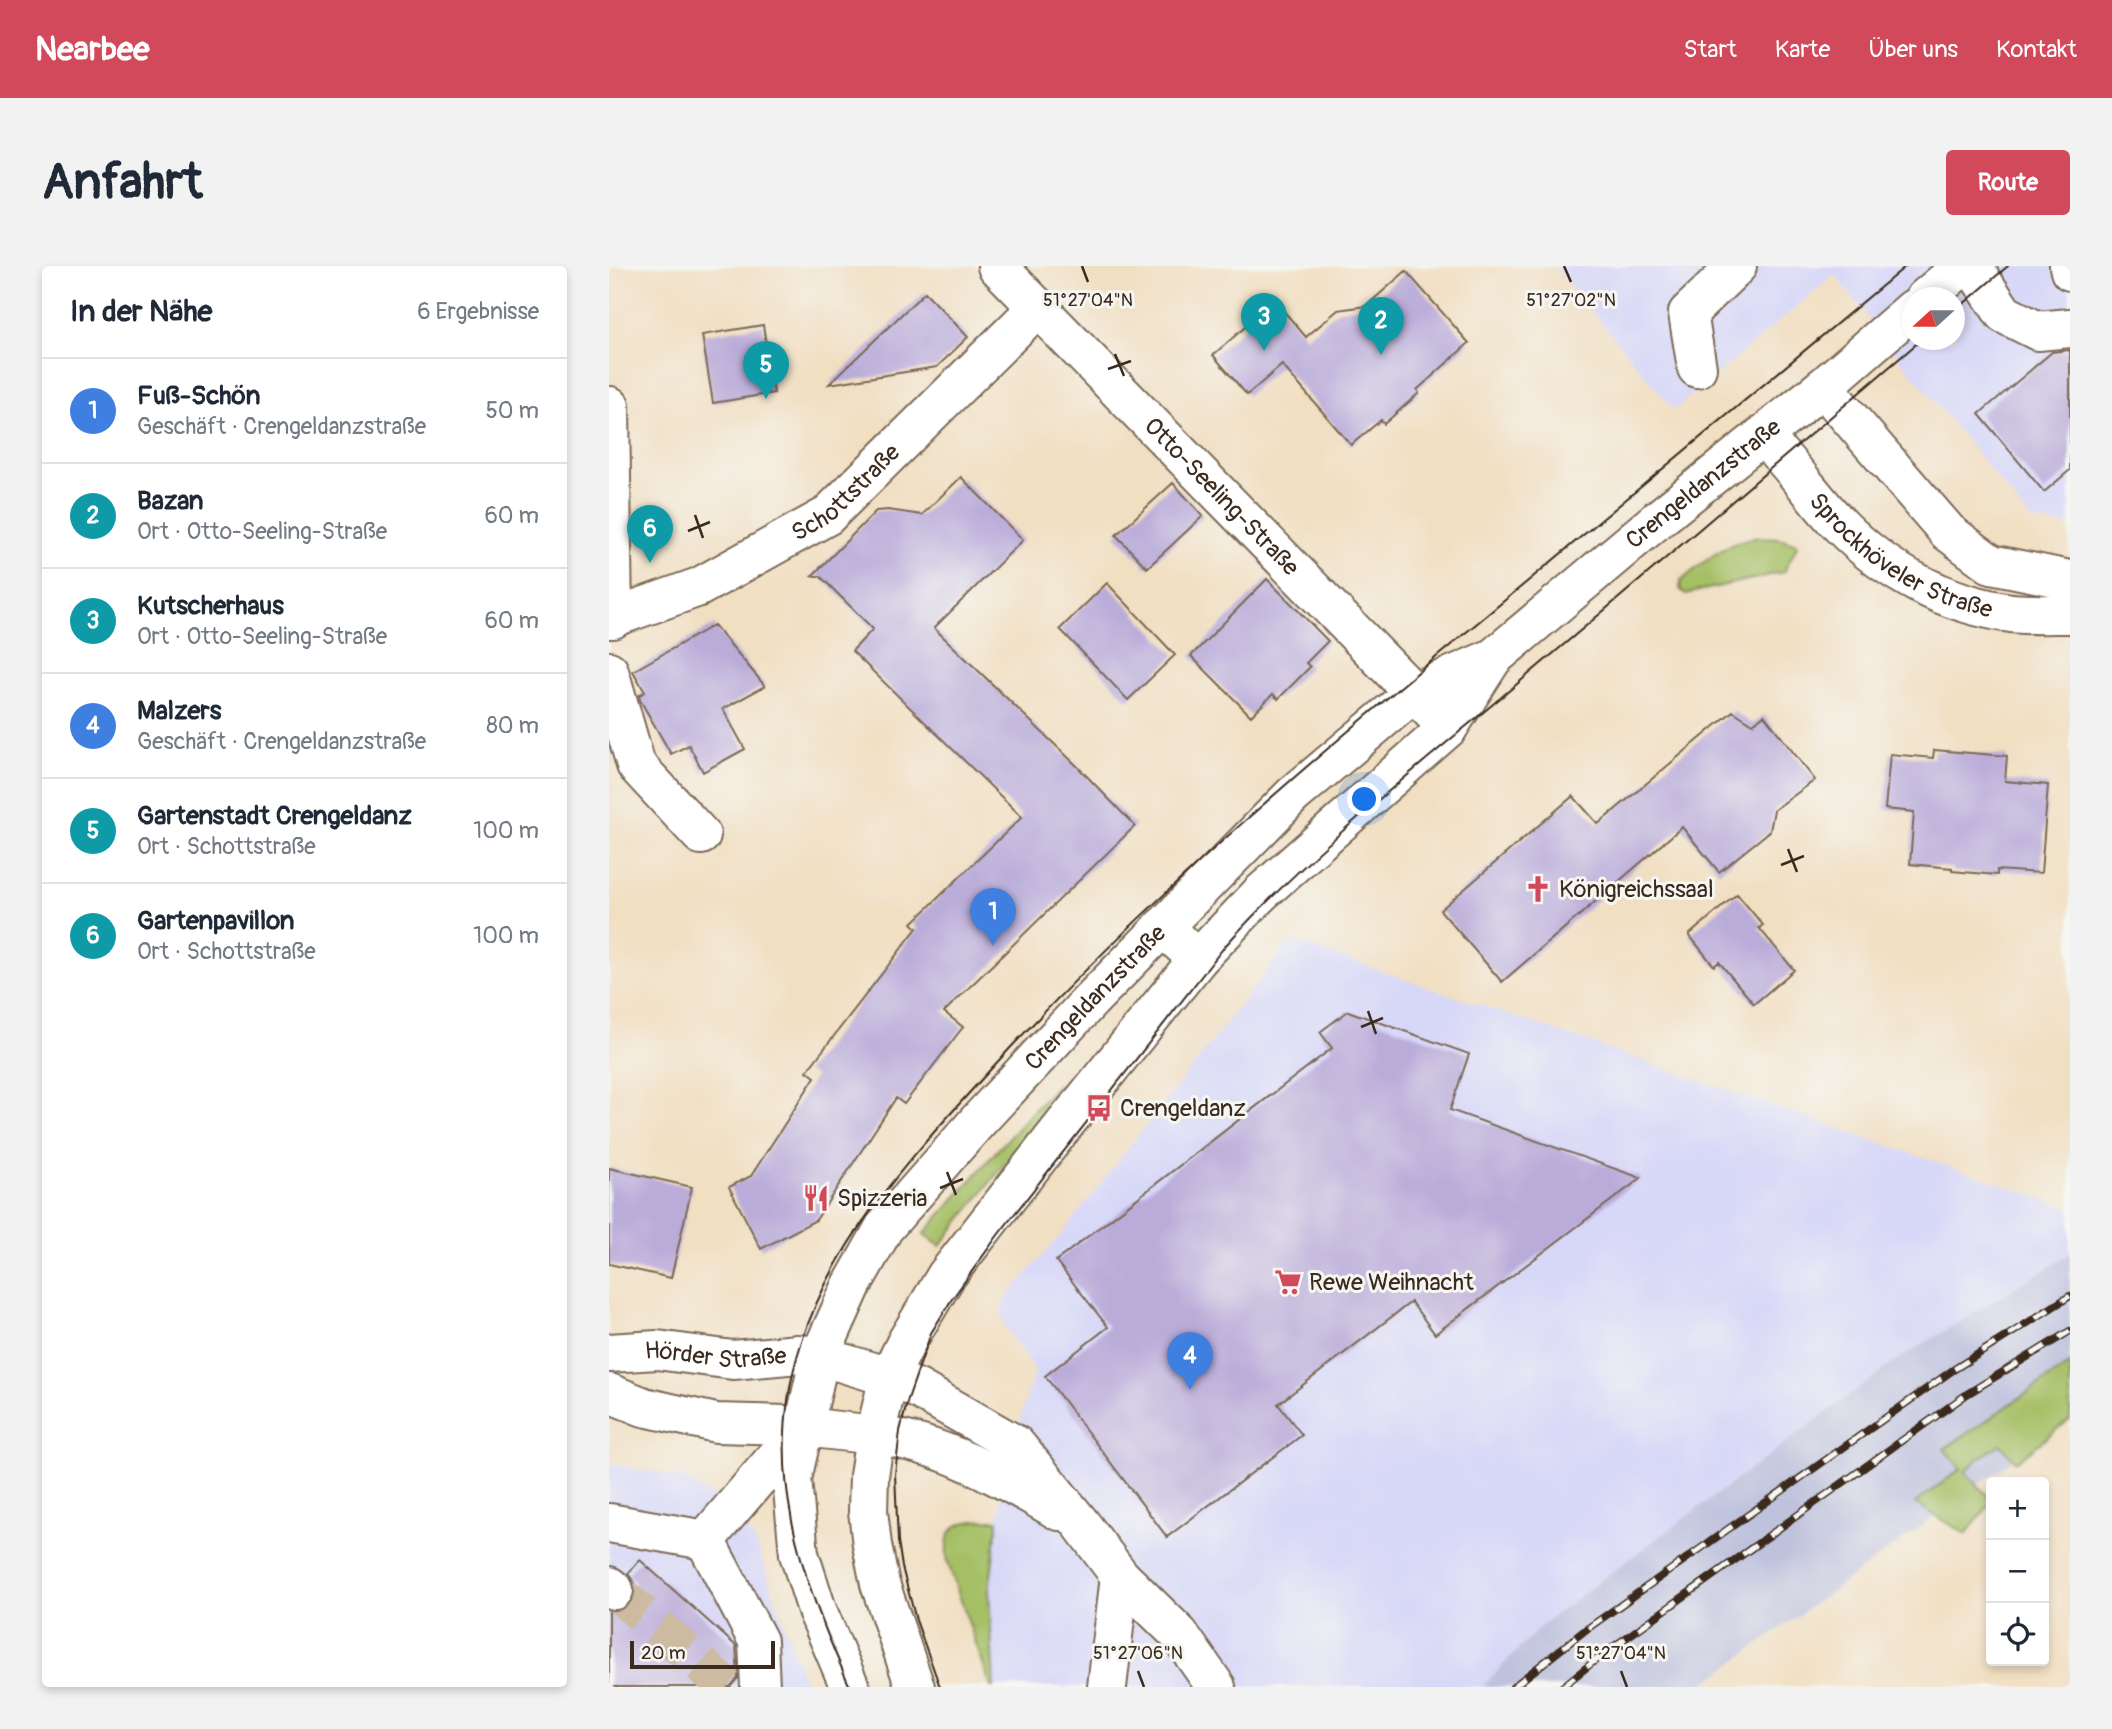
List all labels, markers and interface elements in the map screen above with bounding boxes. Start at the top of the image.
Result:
text: Nearbee [35,29,149,70]
text: Start [1684,35,1737,64]
text: Karte [1775,35,1830,64]
text: Über uns [1868,35,1958,64]
text: Kontakt [1996,35,2077,64]
button: Route [1946,150,2070,215]
text: Anfahrt [42,152,202,213]
north arrow [1902,287,1965,350]
text: 51°27'04"N [1043,289,1133,312]
text: 51°27'02"N [1526,289,1616,312]
text: In der Nähe [70,293,212,330]
pin: 3 [1241,293,1287,351]
text: 6 Ergebnisse [417,297,539,326]
pin: 2 [1358,297,1404,355]
pin: 5 [743,341,789,399]
text: Fuß-Schön [137,380,260,412]
text: 1 [89,396,98,425]
text: 50 m [485,396,539,425]
text: Geschäft · Crengeldanzstraße [137,412,426,441]
street label: Otto-Seeling-Straße [1138,412,1305,582]
street label: Crengeldanzstraße [1620,413,1787,555]
street label: Schottstraße [787,438,906,548]
text: Bazan [137,485,203,517]
street label: Sprockhöveler Straße [1803,487,1995,624]
text: 2 [87,501,99,530]
text: 60 m [484,501,539,530]
pin: 6 [627,505,673,563]
text: Ort · Otto-Seeling-Straße [137,517,387,546]
text: Kutscherhaus [137,590,284,622]
text: 3 [87,606,99,635]
text: 60 m [484,606,539,635]
text: Ort · Otto-Seeling-Straße [137,622,387,651]
text: Malzers [137,695,221,727]
text: 4 [86,711,100,740]
text: 80 m [486,711,539,740]
text: Geschäft · Crengeldanzstraße [137,727,426,756]
your location [1347,782,1381,816]
text: Gartenstadt Crengeldanz [137,800,412,832]
text: 5 [87,816,99,845]
text: 100 m [473,816,539,845]
text: Ort · Schottstraße [137,832,316,861]
church icon: Königreichssaal [1523,874,1553,904]
place label: Königreichssaal [1559,875,1714,904]
pin: 1 [970,888,1016,946]
text: Gartenpavillon [137,905,295,937]
street label: Crengeldanzstraße [1019,919,1172,1077]
text: 6 [86,921,100,950]
text: 100 m [473,921,539,950]
text: Ort · Schottstraße [137,937,316,966]
bus stop icon: Crengeldanz [1084,1093,1114,1123]
place label: Crengeldanz [1120,1094,1246,1123]
restaurant icon: Spizzeria [801,1183,831,1213]
place label: Spizzeria [837,1184,927,1213]
supermarket icon: Rewe Weihnacht [1273,1267,1303,1297]
place label: Rewe Weihnacht [1309,1268,1474,1297]
pin: 4 [1167,1332,1213,1390]
street label: Hörder Straße [644,1336,788,1375]
map controls [1986,1477,2049,1666]
button: + [1986,1477,2049,1540]
button: − [1986,1540,2049,1603]
button: locate [1986,1603,2049,1666]
scale bar [630,1638,775,1670]
text: 20 m [641,1641,686,1665]
text: 51°27'06"N [1093,1642,1183,1665]
text: 51°27'04"N [1576,1642,1666,1665]

